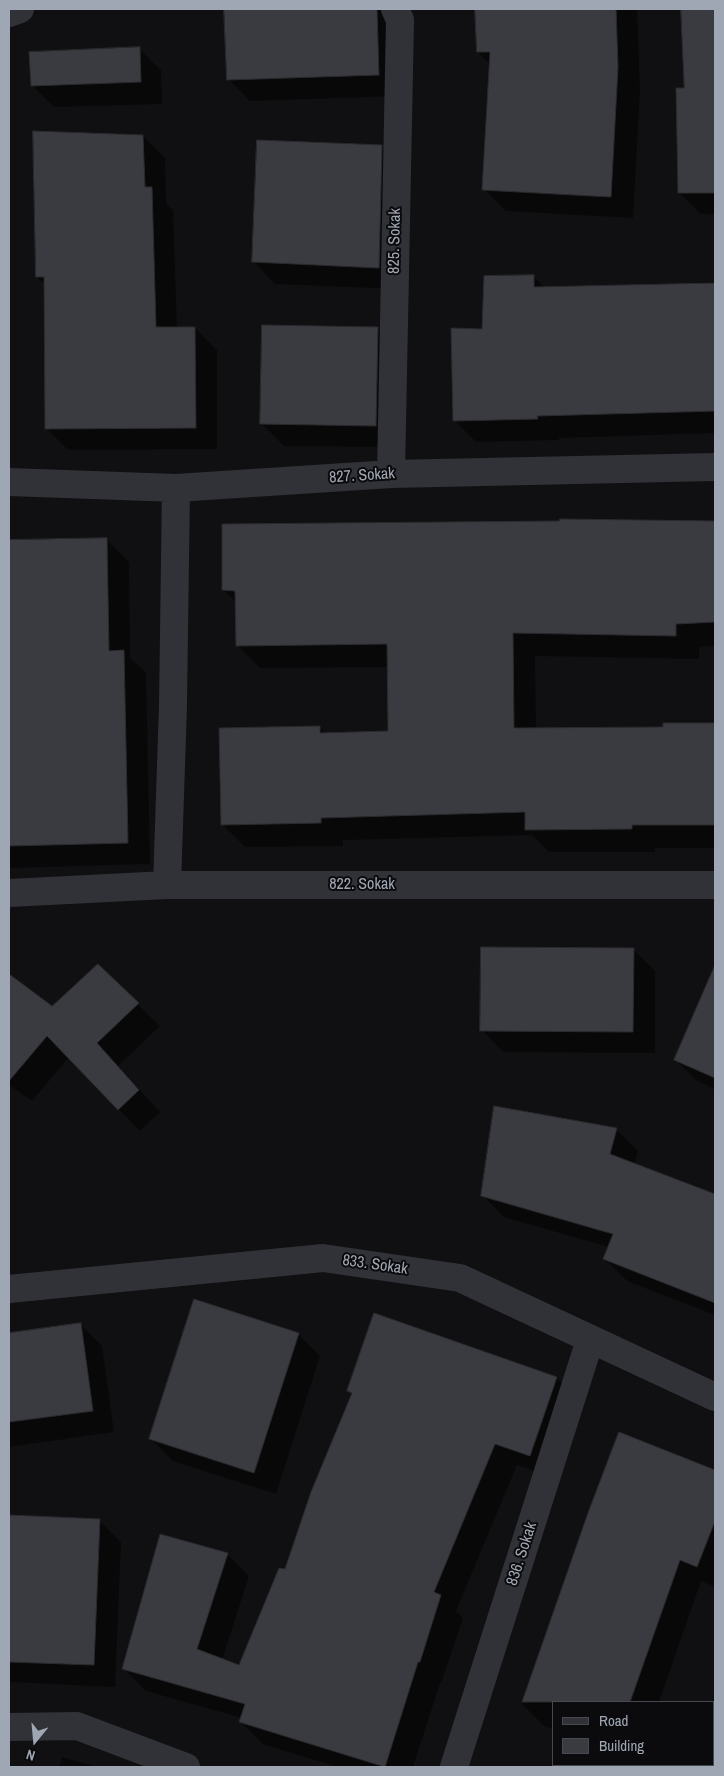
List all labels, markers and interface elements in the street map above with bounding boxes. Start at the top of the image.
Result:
street label: 825. Sokak [385,208,405,274]
street label: 827. Sokak [329,464,395,488]
street label: 822. Sokak [329,875,395,895]
street label: 833. Sokak [341,1251,409,1279]
street label: 836. Sokak [503,1520,541,1588]
legend [552,1701,714,1766]
text: Road [599,1710,628,1731]
north arrow [10,1716,60,1766]
text: Building [599,1735,644,1756]
text: N [24,1746,37,1765]

